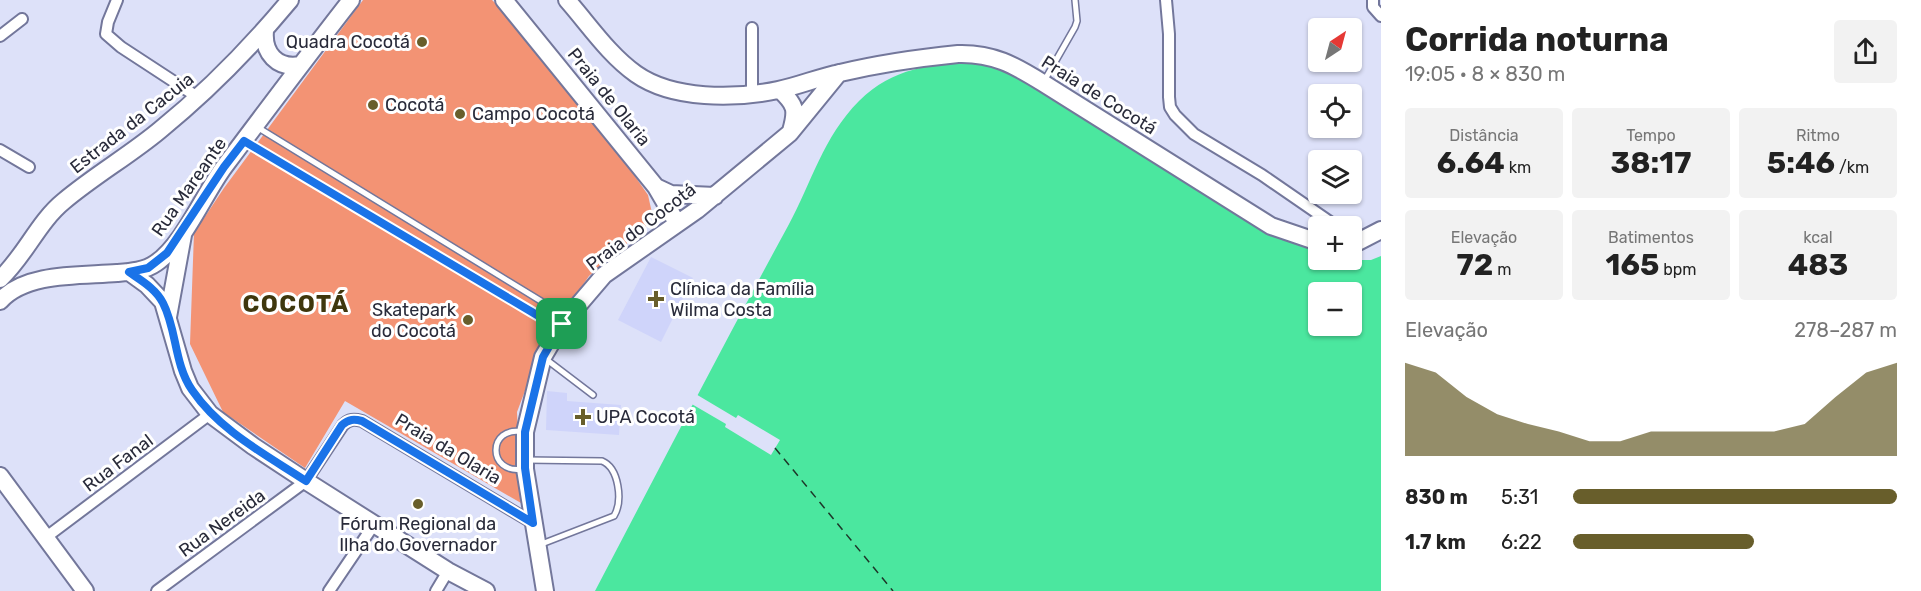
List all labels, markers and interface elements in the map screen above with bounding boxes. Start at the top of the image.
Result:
north arrow [1308,18,1362,72]
map controls [1308,18,1362,336]
text: Corrida noturna [1405,20,1669,59]
button: share [1834,20,1897,83]
place label: Quadra Cocotá [286,31,410,53]
marker: Quadra Cocotá [415,35,429,49]
street label: Praia de Olaria [563,44,655,150]
street label: Praia de Cocotá [1037,51,1161,139]
text: 19:05 · 8 × 830 m [1405,62,1565,86]
street label: Estrada da Cacuia [66,68,198,178]
button: locate [1308,84,1362,138]
place label: Cocotá [385,94,444,116]
marker: Cocotá [366,98,380,112]
place label: Campo Cocotá [472,103,595,125]
marker: Campo Cocotá [453,107,467,121]
text: Distância [1449,126,1519,145]
text: Tempo [1626,126,1676,145]
text: Ritmo [1796,126,1840,145]
street label: Rua Mareante [147,133,231,241]
text: 6.64 [1437,145,1505,181]
text: 38:17 [1611,145,1691,181]
text: 5:46 [1767,145,1835,181]
button: layers [1308,150,1362,204]
text: km [1505,158,1531,177]
text: /km [1835,158,1869,177]
street label: Praia do Cocotá [582,179,700,275]
button: + [1308,216,1362,270]
text: Elevação [1451,228,1517,247]
text: Batimentos [1608,228,1694,247]
text: kcal [1803,228,1833,247]
text: 72 [1457,247,1493,283]
text: 165 [1605,247,1659,283]
text: 483 [1788,247,1848,283]
text: m [1493,260,1511,279]
text: bpm [1659,260,1697,279]
place label: Clínica da Família Wilma Costa [670,278,814,321]
button: − [1308,282,1362,336]
district label: COCOTÁ [242,290,350,318]
marker: Clínica da Família Wilma Costa [647,290,665,308]
pin [536,298,587,349]
place label: Skatepark do Cocotá [371,299,457,342]
icon: arrive [545,307,578,340]
marker: Skatepark do Cocotá [461,313,475,327]
text: Elevação [1405,318,1488,342]
text: 278–287 m [1794,318,1897,342]
place label: UPA Cocotá [596,406,695,428]
marker: UPA Cocotá [574,408,592,426]
street label: Praia da Olaria [391,409,505,489]
street label: Rua Fanal [79,430,157,496]
street label: Rua Nereida [175,484,269,562]
text: 830 m [1405,485,1468,509]
text: 5:31 [1501,485,1538,509]
marker: Fórum Regional da Ilha do Governador [411,497,425,511]
place label: Fórum Regional da Ilha do Governador [339,513,497,556]
text: 1.7 km [1405,530,1466,554]
text: 6:22 [1501,530,1542,554]

